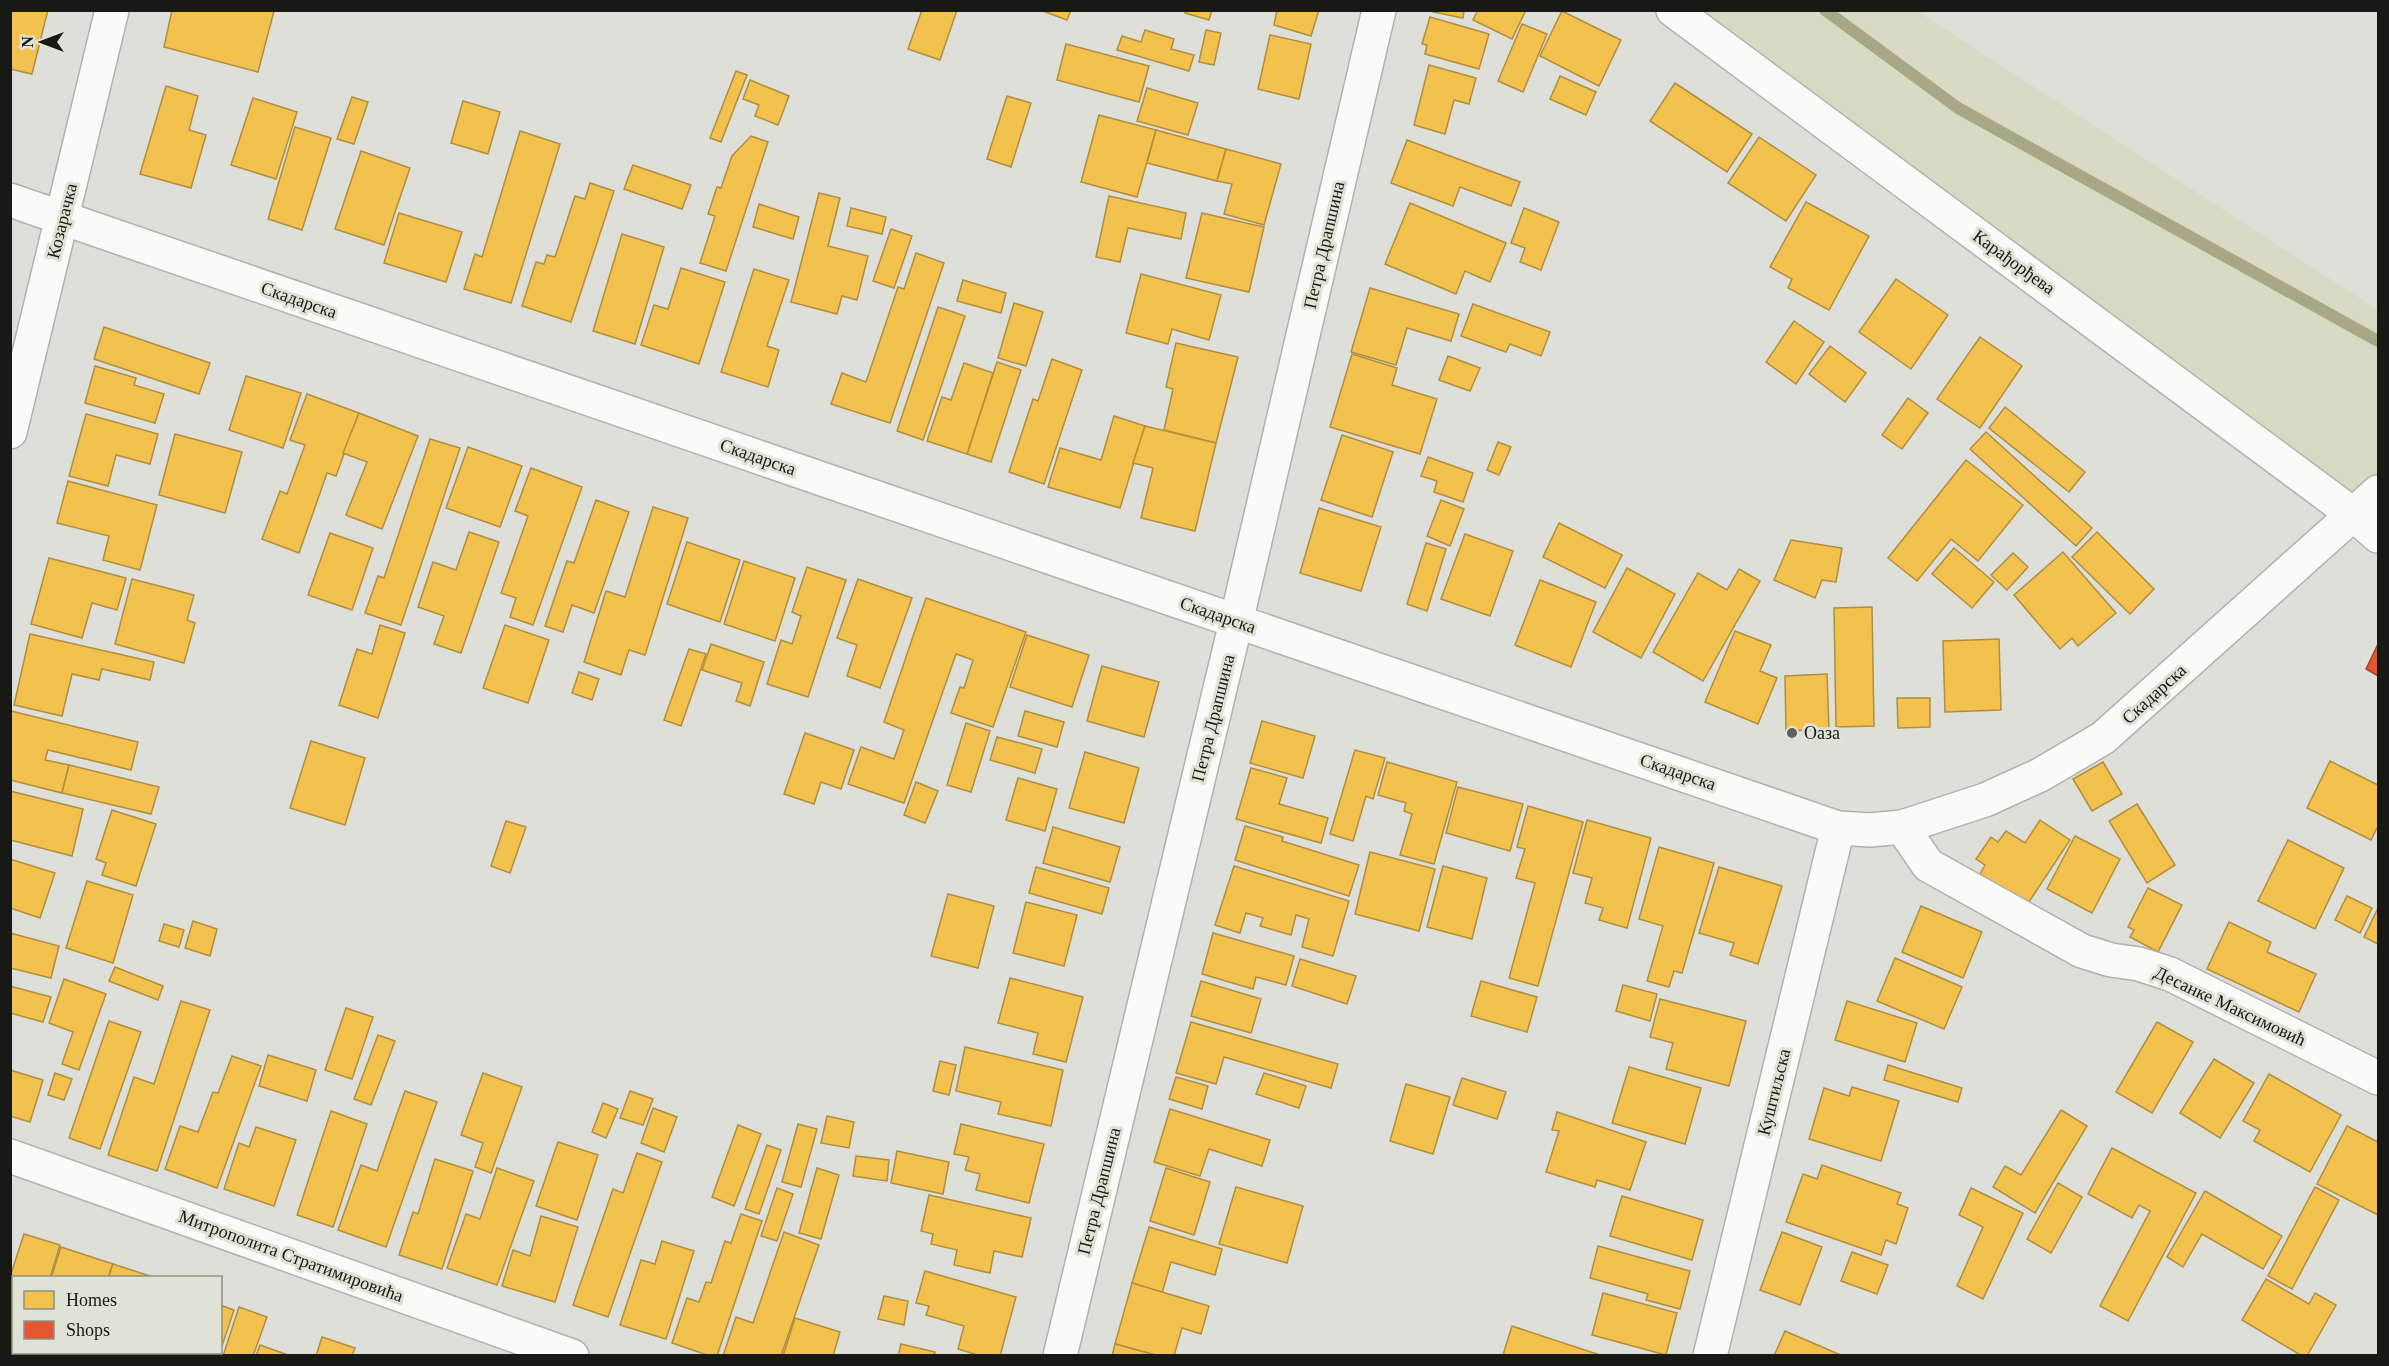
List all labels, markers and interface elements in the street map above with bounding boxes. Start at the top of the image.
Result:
north arrow [12,12,72,72]
text: N [19,36,36,48]
street label: Петра Драпшина [1300,179,1348,311]
street label: Козарачка [43,181,81,261]
street label: Карађорђева [1969,226,2059,298]
street label: Скадарска [258,278,340,322]
street label: Скадарска [717,435,799,479]
street label: Скадарска [1177,593,1259,637]
street label: Петра Драпшина [1188,652,1238,784]
street label: Скадарска [2118,660,2190,728]
place label: Оаза [1804,723,1840,743]
marker: Оаза [1785,726,1799,740]
street label: Скадарска [1637,750,1719,794]
street label: Десанке Максимовић [2151,962,2309,1050]
street label: Куштиљска [1754,1047,1794,1137]
street label: Петра Драпшина [1074,1125,1124,1257]
street label: Митрополита Стратимировића [176,1206,406,1306]
legend [12,1276,222,1354]
text: Homes [66,1290,117,1310]
text: Shops [66,1320,110,1340]

